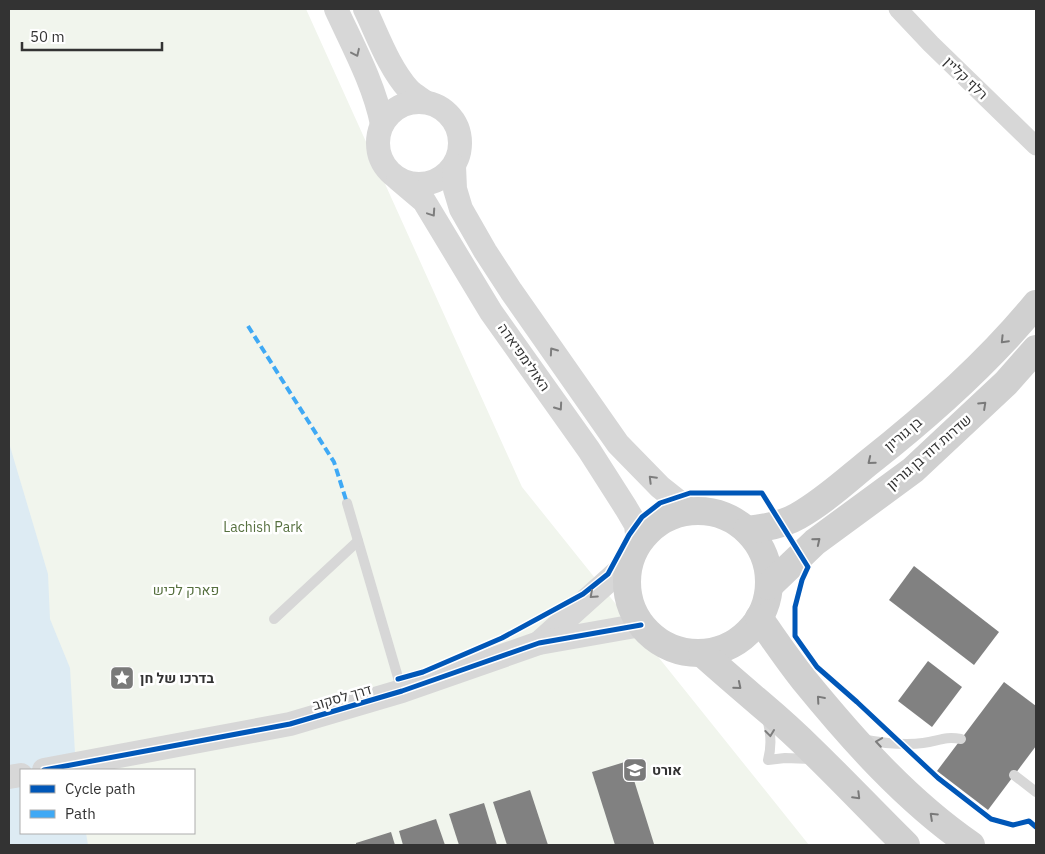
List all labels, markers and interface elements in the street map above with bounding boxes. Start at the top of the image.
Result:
scale bar [22,20,162,52]
text: 50 m [30,27,65,46]
one-way arrow [350,48,360,57]
street label: רלף קליין [940,53,992,103]
one-way arrow [426,207,435,217]
street label: האולימפיאדה [494,319,554,395]
one-way arrow [1001,335,1010,344]
one-way arrow [550,347,559,357]
one-way arrow [553,401,562,411]
one-way arrow [977,402,986,411]
street label: שדרות דוד בן גוריון [883,410,975,494]
street label: בן גוריון [881,413,926,455]
one-way arrow [867,455,877,464]
one-way arrow [649,476,658,485]
park label: Lachish Park [223,518,303,536]
one-way arrow [812,538,821,547]
park label: פארק לכיש [153,581,219,599]
one-way arrow [589,589,598,598]
place icon: בדרכו של חן [109,665,135,691]
place label: בדרכו של חן [140,669,214,687]
street label: דרך לסקוב [310,680,374,714]
one-way arrow [732,680,741,688]
one-way arrow [817,695,826,704]
one-way arrow [764,729,775,737]
one-way arrow [874,737,883,747]
school or university icon: אורט [622,757,648,783]
place label: אורט [652,761,682,779]
legend [20,769,195,834]
text: Cycle path [65,779,136,798]
one-way arrow [851,790,860,799]
text: Path [65,804,96,823]
one-way arrow [929,813,938,822]

